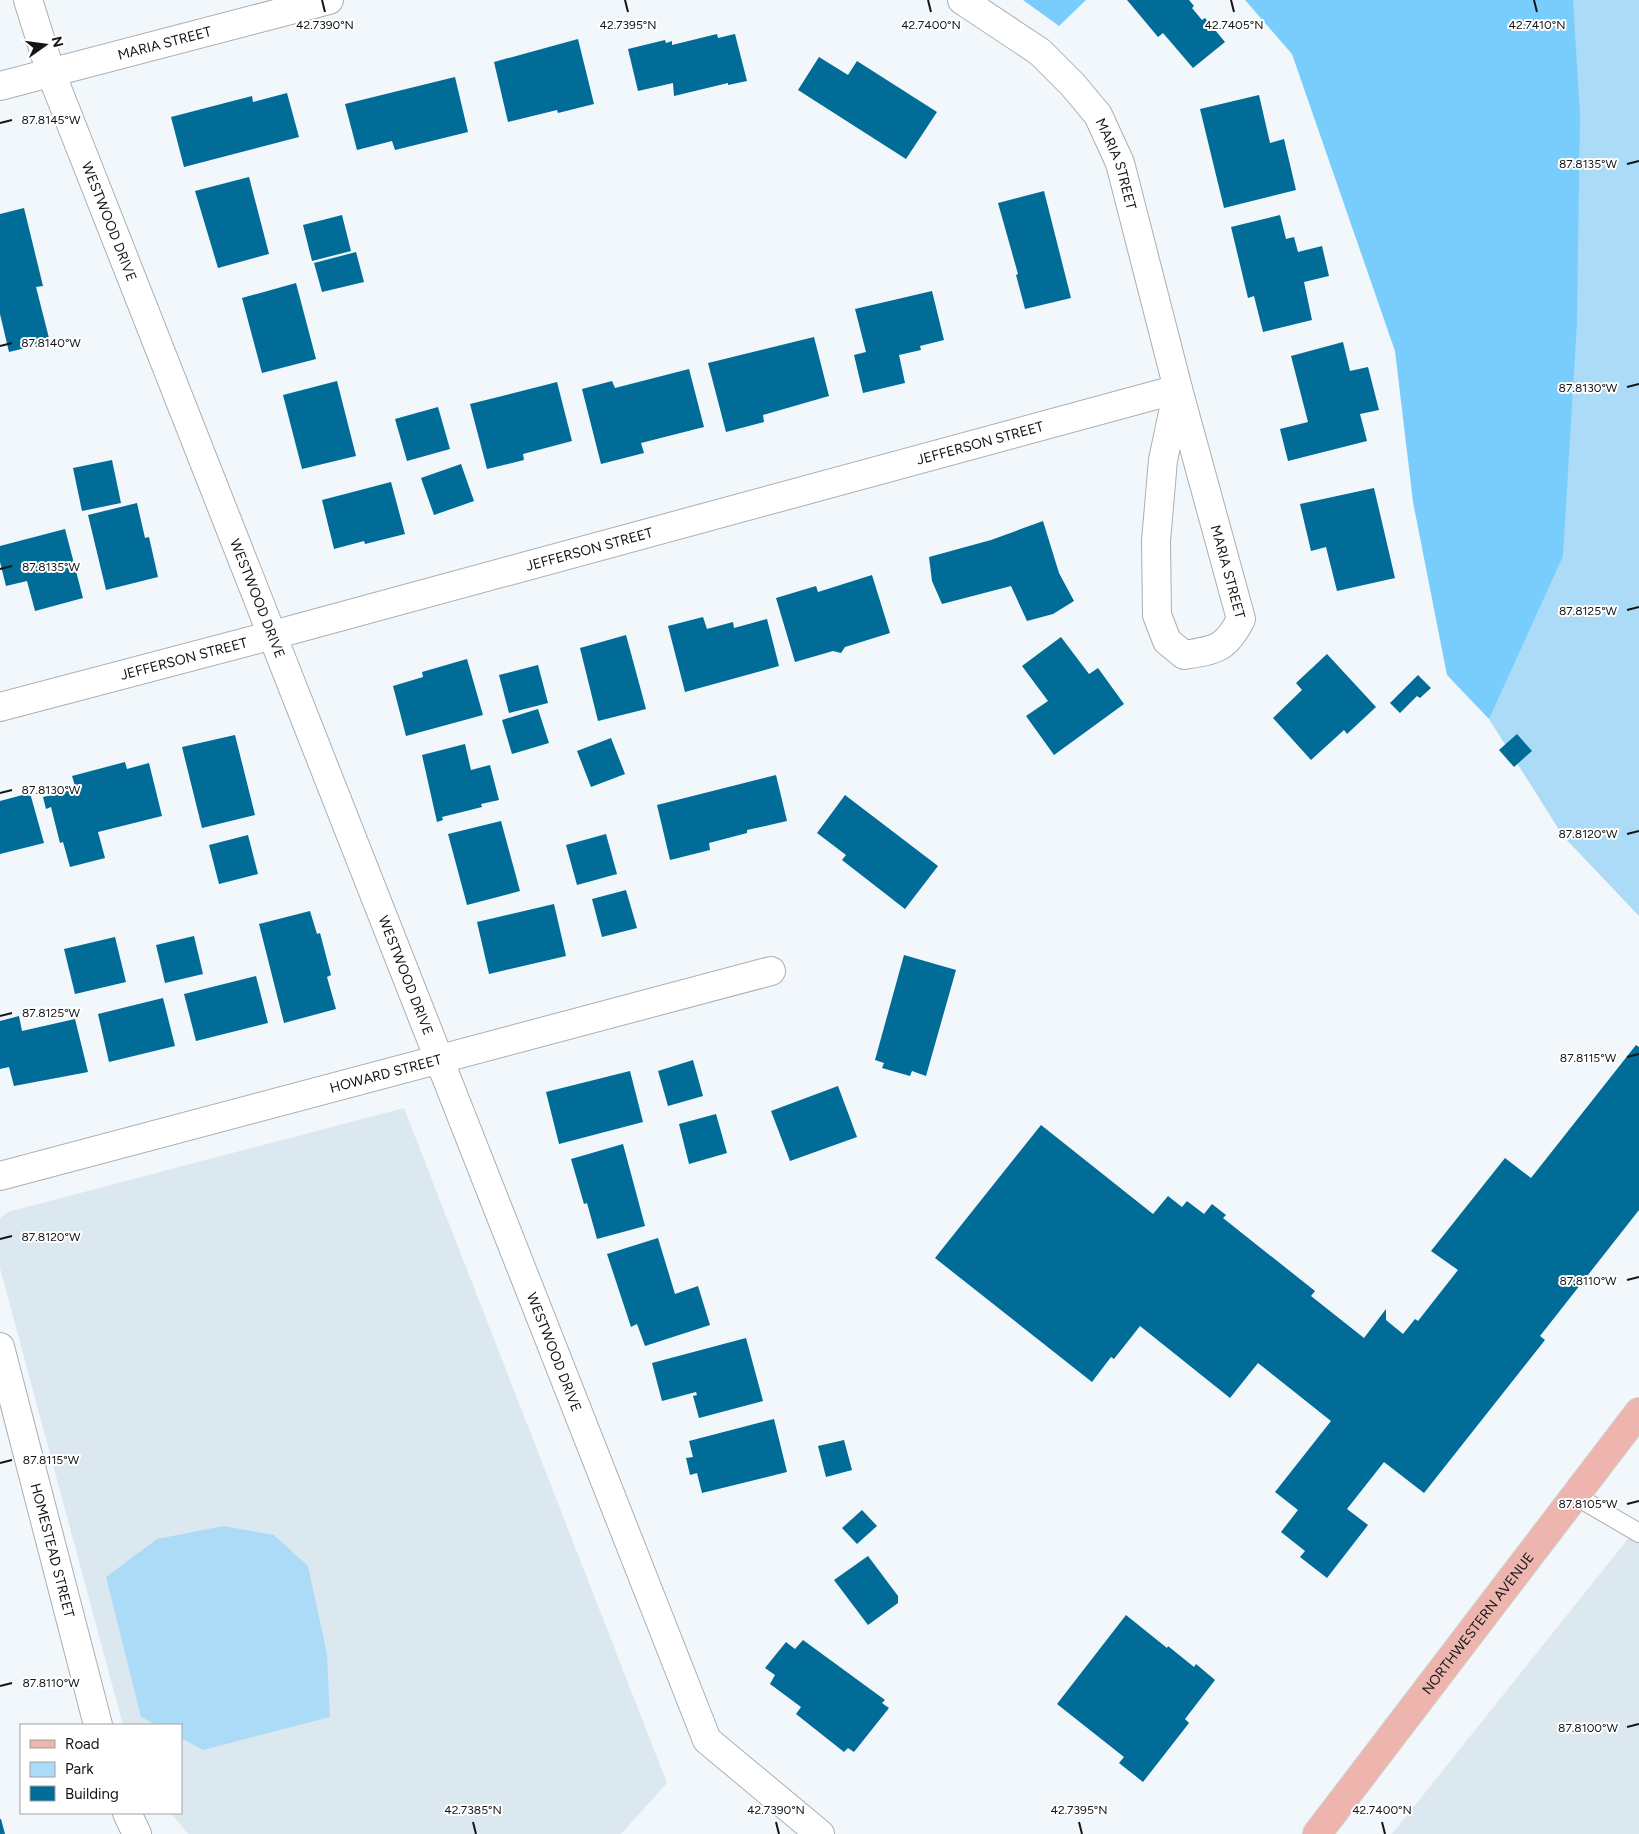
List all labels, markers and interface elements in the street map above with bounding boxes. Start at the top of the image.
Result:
text: 42.7390°N [296,18,354,32]
text: 42.7395°N [599,18,657,32]
text: 42.7400°N [901,18,961,32]
text: 42.7405°N [1205,18,1263,32]
text: 42.7410°N [1509,18,1565,32]
north arrow [20,20,70,70]
street label: MARIA STREET [116,23,214,64]
text: N [48,35,67,49]
text: 87.8145°W [22,113,81,127]
street label: MARIA STREET [1092,116,1140,212]
text: 87.8135°W [1559,157,1617,171]
street label: WESTWOOD DRIVE [78,160,140,284]
text: 87.8140°W [21,336,81,350]
text: 87.8130°W [1559,381,1618,395]
street label: JEFFERSON STREET [915,418,1046,469]
street label: MARIA STREET [1207,523,1249,621]
street label: JEFFERSON STREET [524,524,655,575]
street label: WESTWOOD DRIVE [226,536,288,660]
text: 87.8135°W [22,560,80,574]
text: 87.8125°W [1559,604,1618,618]
street label: JEFFERSON STREET [118,634,250,684]
text: 87.8130°W [22,783,81,797]
text: 87.8120°W [1559,827,1618,841]
street label: WESTWOOD DRIVE [374,913,437,1037]
text: 87.8125°W [22,1006,81,1020]
street label: HOWARD STREET [328,1051,444,1097]
text: 87.8115°W [1560,1051,1617,1065]
text: 87.8120°W [22,1230,81,1244]
text: 87.8110°W [1559,1274,1617,1288]
street label: WESTWOOD DRIVE [523,1290,585,1414]
text: 87.8115°W [23,1453,80,1467]
street label: HOMESTEAD STREET [27,1481,78,1620]
text: 87.8105°W [1558,1497,1618,1511]
street label: NORTHWESTERN AVENUE [1419,1549,1538,1698]
text: 87.8110°W [22,1676,80,1690]
text: 87.8100°W [1558,1721,1618,1735]
legend [20,1724,182,1814]
text: Road [65,1735,100,1753]
text: Park [65,1760,94,1778]
text: Building [65,1785,119,1803]
text: 42.7385°N [444,1803,502,1817]
text: 42.7390°N [747,1803,805,1817]
text: 42.7395°N [1050,1803,1108,1817]
text: 42.7400°N [1352,1803,1412,1817]

